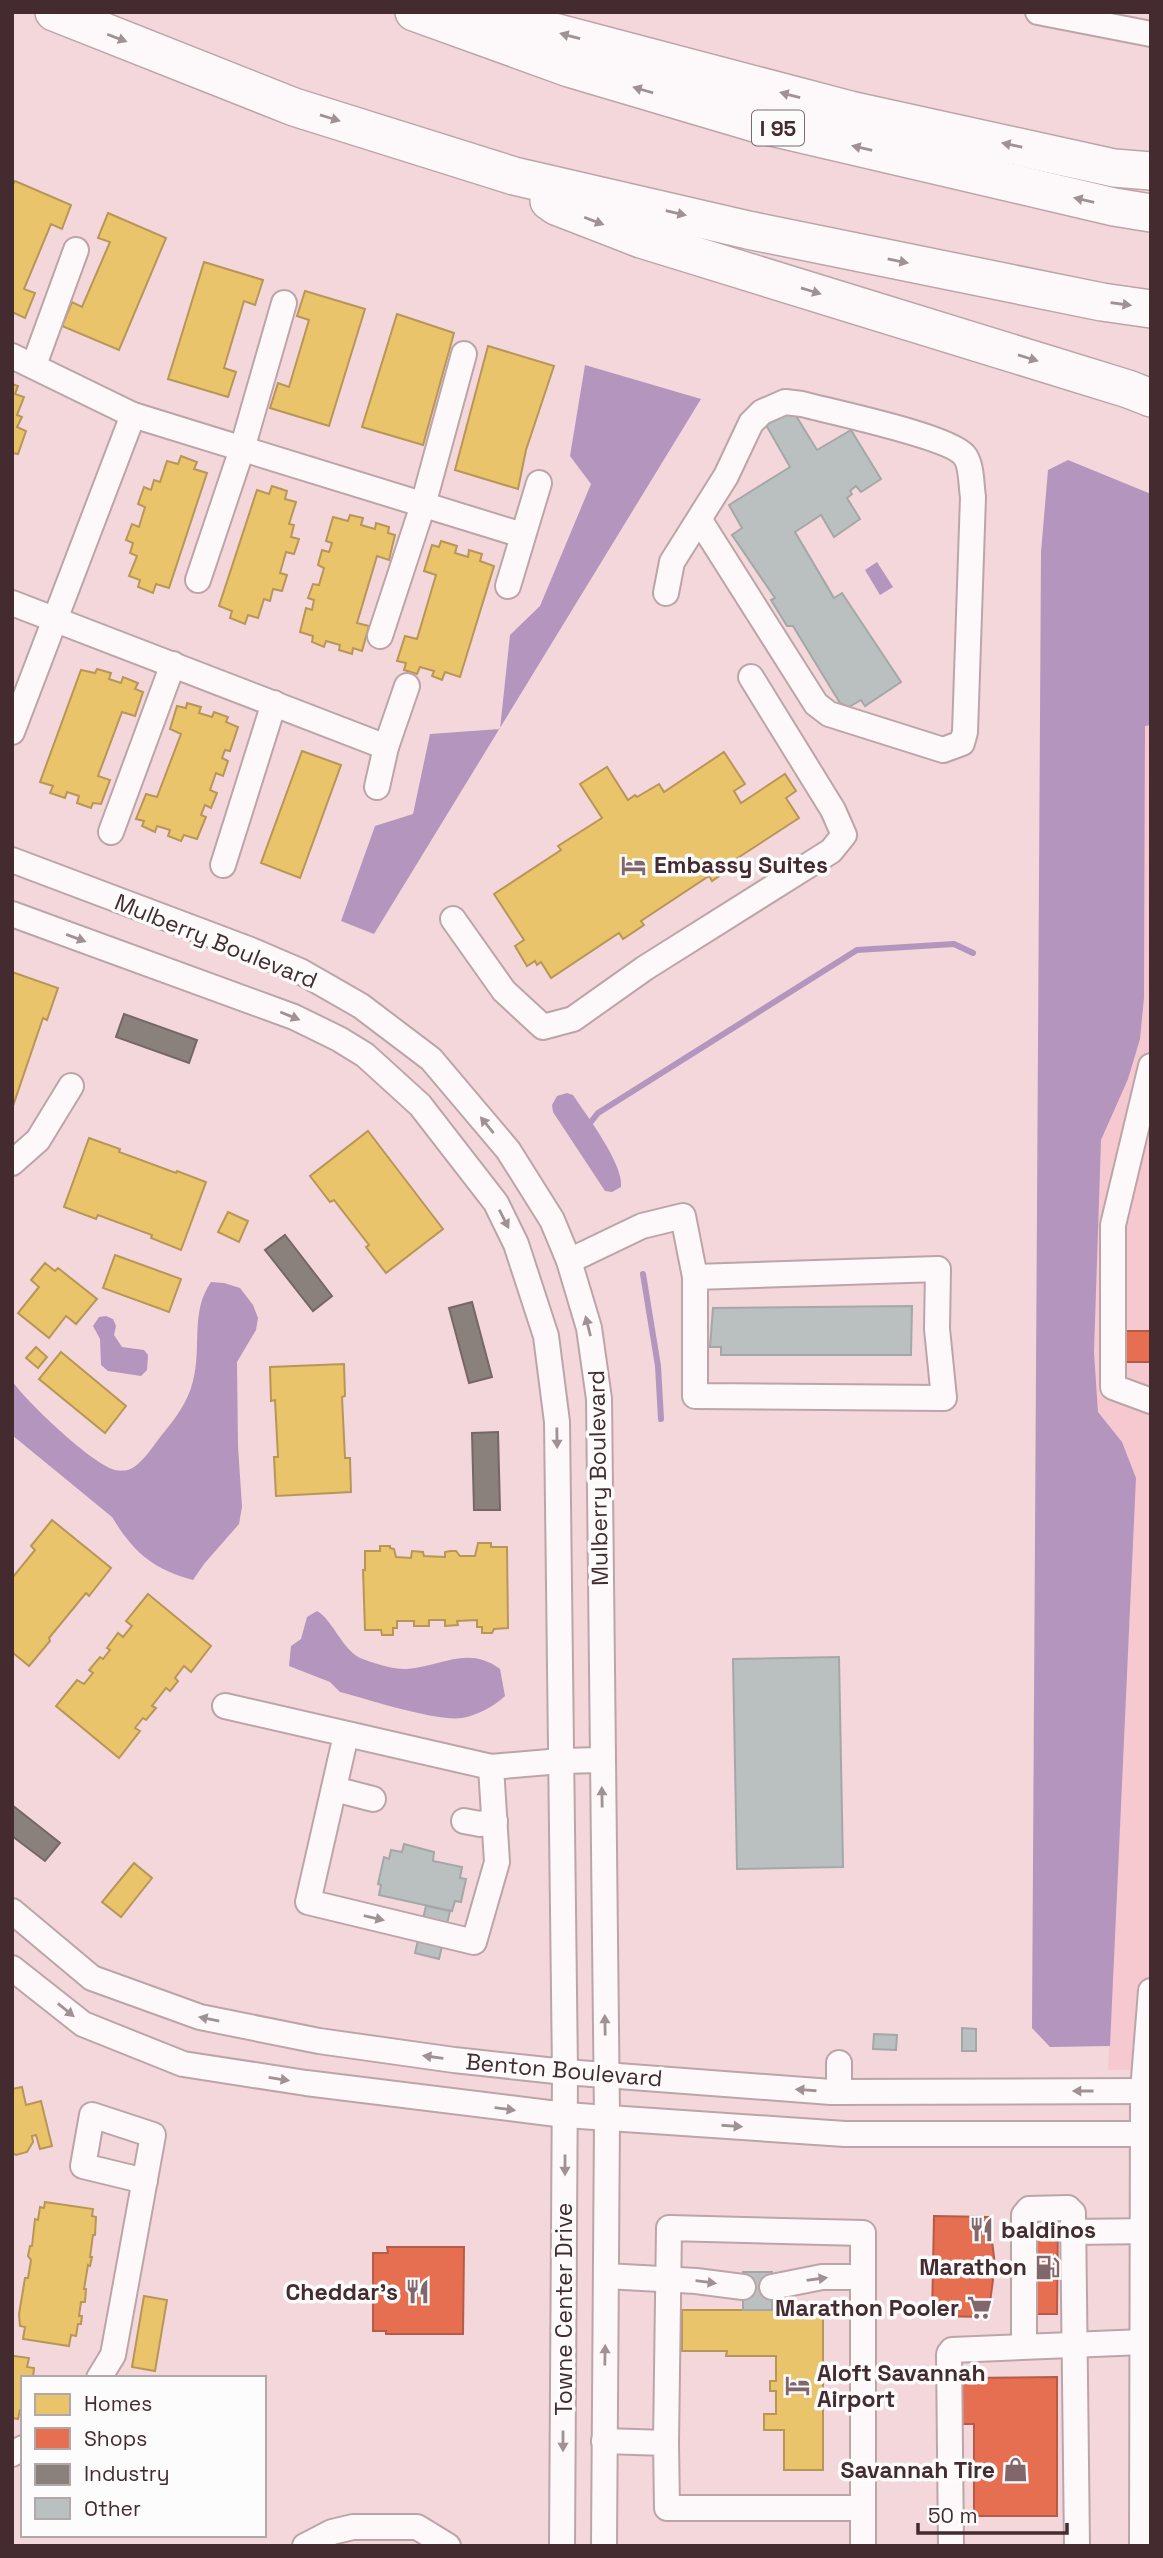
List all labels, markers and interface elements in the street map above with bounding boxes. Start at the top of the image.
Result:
one-way arrow [559,31,580,41]
one-way arrow [106,33,127,44]
one-way arrow [632,84,653,94]
one-way arrow [779,89,800,99]
road number: I 95 [752,110,804,146]
one-way arrow [319,114,340,124]
one-way arrow [1000,140,1022,151]
one-way arrow [851,142,873,153]
one-way arrow [1073,194,1095,205]
one-way arrow [665,208,687,219]
one-way arrow [584,215,605,226]
one-way arrow [887,255,909,266]
one-way arrow [800,286,821,296]
one-way arrow [1111,299,1133,310]
one-way arrow [1018,353,1039,363]
place label: Embassy Suites [654,850,828,880]
hotel icon: Embassy Suites [620,851,648,879]
street label: Mulberry Boulevard [110,887,322,995]
one-way arrow [66,932,87,943]
one-way arrow [279,1011,300,1022]
one-way arrow [480,1116,495,1133]
one-way arrow [498,1209,509,1229]
one-way arrow [582,1315,593,1337]
street label: Mulberry Boulevard [581,1370,615,1586]
one-way arrow [551,1428,563,1450]
one-way arrow [597,1786,608,1808]
one-way arrow [363,1913,385,1924]
one-way arrow [56,2003,74,2018]
one-way arrow [198,2013,220,2024]
one-way arrow [599,2014,611,2036]
street label: Benton Boulevard [464,2046,664,2094]
one-way arrow [422,2051,444,2062]
one-way arrow [269,2074,291,2085]
one-way arrow [795,2084,817,2095]
one-way arrow [1071,2085,1093,2097]
one-way arrow [494,2103,516,2114]
one-way arrow [721,2121,743,2132]
one-way arrow [559,2154,570,2176]
street label: Towne Center Drive [549,2203,579,2415]
place label: baldinos [1001,2215,1096,2245]
restaurant icon: baldinos [967,2216,995,2244]
place label: Marathon [919,2252,1027,2282]
fuel station icon: Marathon [1033,2253,1061,2281]
one-way arrow [806,2273,828,2284]
one-way arrow [695,2276,717,2287]
place label: Cheddar's [285,2277,398,2307]
restaurant icon: Cheddar's [404,2278,432,2306]
place label: Marathon Pooler [775,2293,959,2323]
supermarket icon: Marathon Pooler [965,2294,993,2322]
one-way arrow [599,2344,611,2366]
place label: Aloft Savannah Airport [817,2358,986,2414]
hotel icon: Aloft Savannah Airport [783,2372,811,2400]
legend [21,2376,266,2537]
text: Homes [84,2390,152,2417]
text: Shops [84,2425,147,2452]
one-way arrow [557,2431,569,2453]
place label: Savannah Tire [841,2455,995,2485]
shop icon: Savannah Tire [1001,2456,1029,2484]
text: Industry [84,2460,170,2487]
scale bar [918,2492,1067,2536]
text: Other [84,2495,141,2522]
text: 50 m [928,2502,978,2529]

